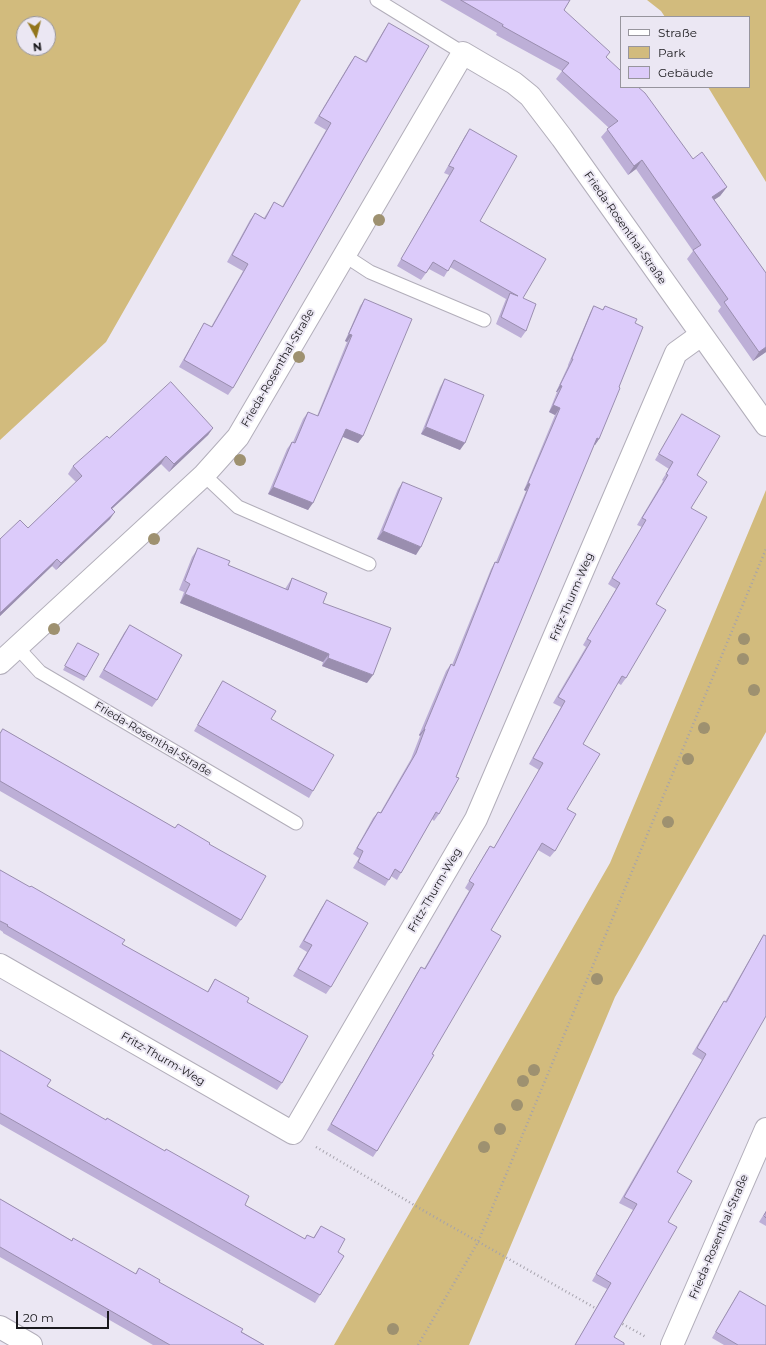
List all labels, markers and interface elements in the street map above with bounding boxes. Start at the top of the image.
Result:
north arrow [16,16,56,56]
legend [620,16,750,88]
text: Straße [658,25,697,40]
text: N [32,39,43,54]
text: Park [658,45,685,60]
text: Gebäude [658,65,713,80]
street label: Frieda-Rosenthal-Straße [581,169,669,287]
street label: Frieda-Rosenthal-Straße [239,307,317,429]
street label: Fritz-Thurm-Weg [547,551,597,643]
street label: Frieda-Rosenthal-Straße [92,699,214,779]
street label: Fritz-Thurm-Weg [406,846,464,934]
street label: Fritz-Thurm-Weg [119,1030,207,1088]
street label: Frieda-Rosenthal-Straße [687,1173,751,1301]
scale bar [18,1303,111,1329]
text: 20 m [23,1310,54,1325]

